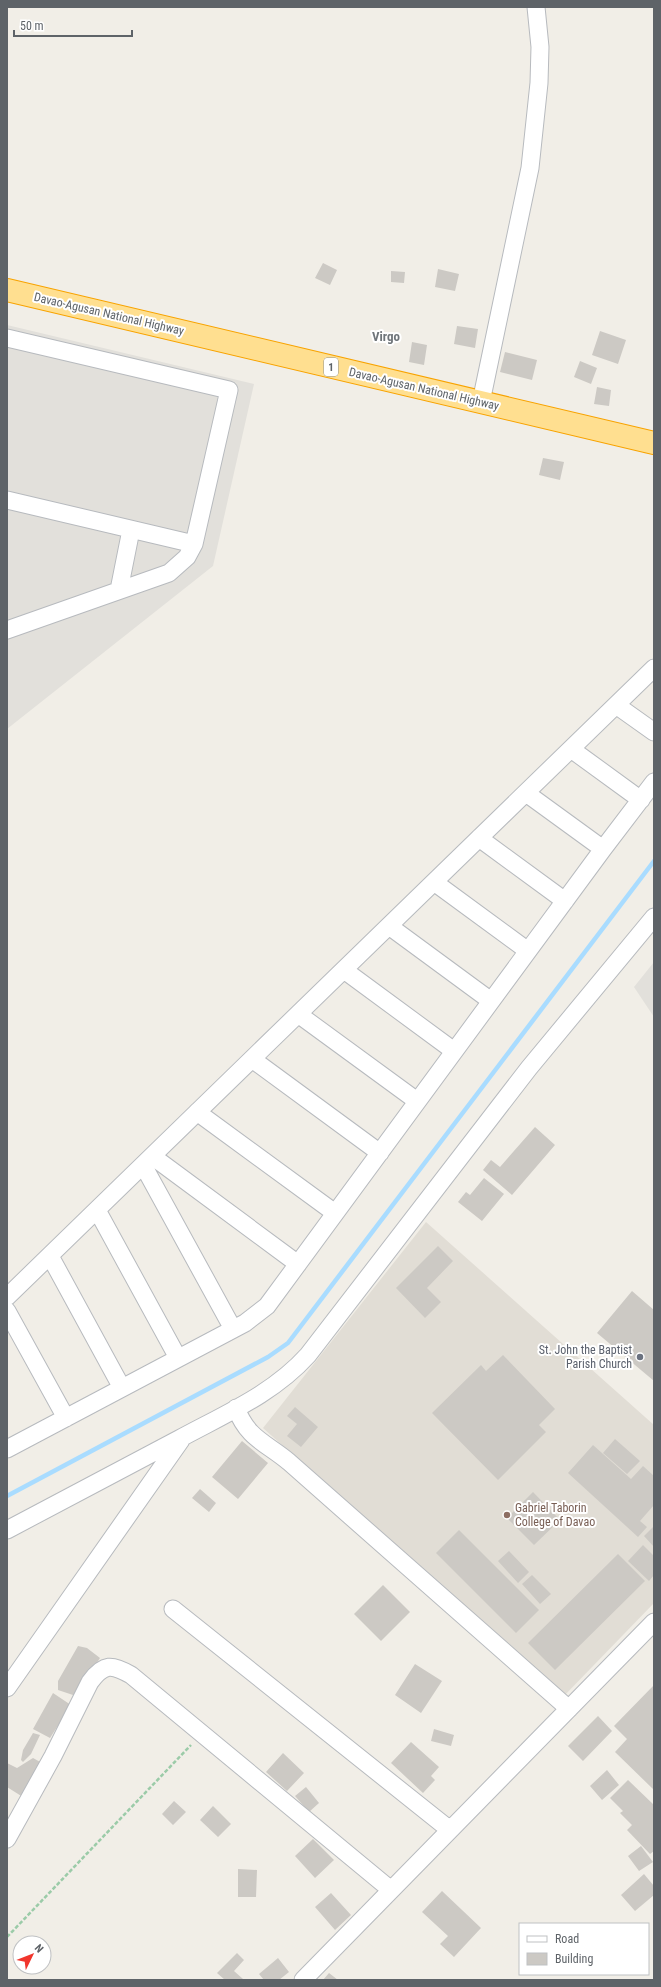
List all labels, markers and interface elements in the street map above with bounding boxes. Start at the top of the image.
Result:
scale bar [14,12,132,38]
text: 50 m [20,19,44,33]
street label: Davao-Agusan National Highway [33,290,185,338]
district label: Virgo [372,329,401,344]
road number: 1 [324,358,338,376]
street label: Davao-Agusan National Highway [348,365,500,413]
place label: St. John the Baptist Parish Church [539,1343,632,1371]
marker: St. John the Baptist Parish Church [635,1352,645,1362]
place label: Gabriel Taborin College of Davao [515,1501,595,1529]
marker: Gabriel Taborin College of Davao [502,1510,512,1520]
legend [519,1923,649,1975]
text: Road [555,1932,579,1946]
north arrow [12,1935,52,1975]
text: N [32,1942,46,1956]
text: Building [555,1952,593,1966]

